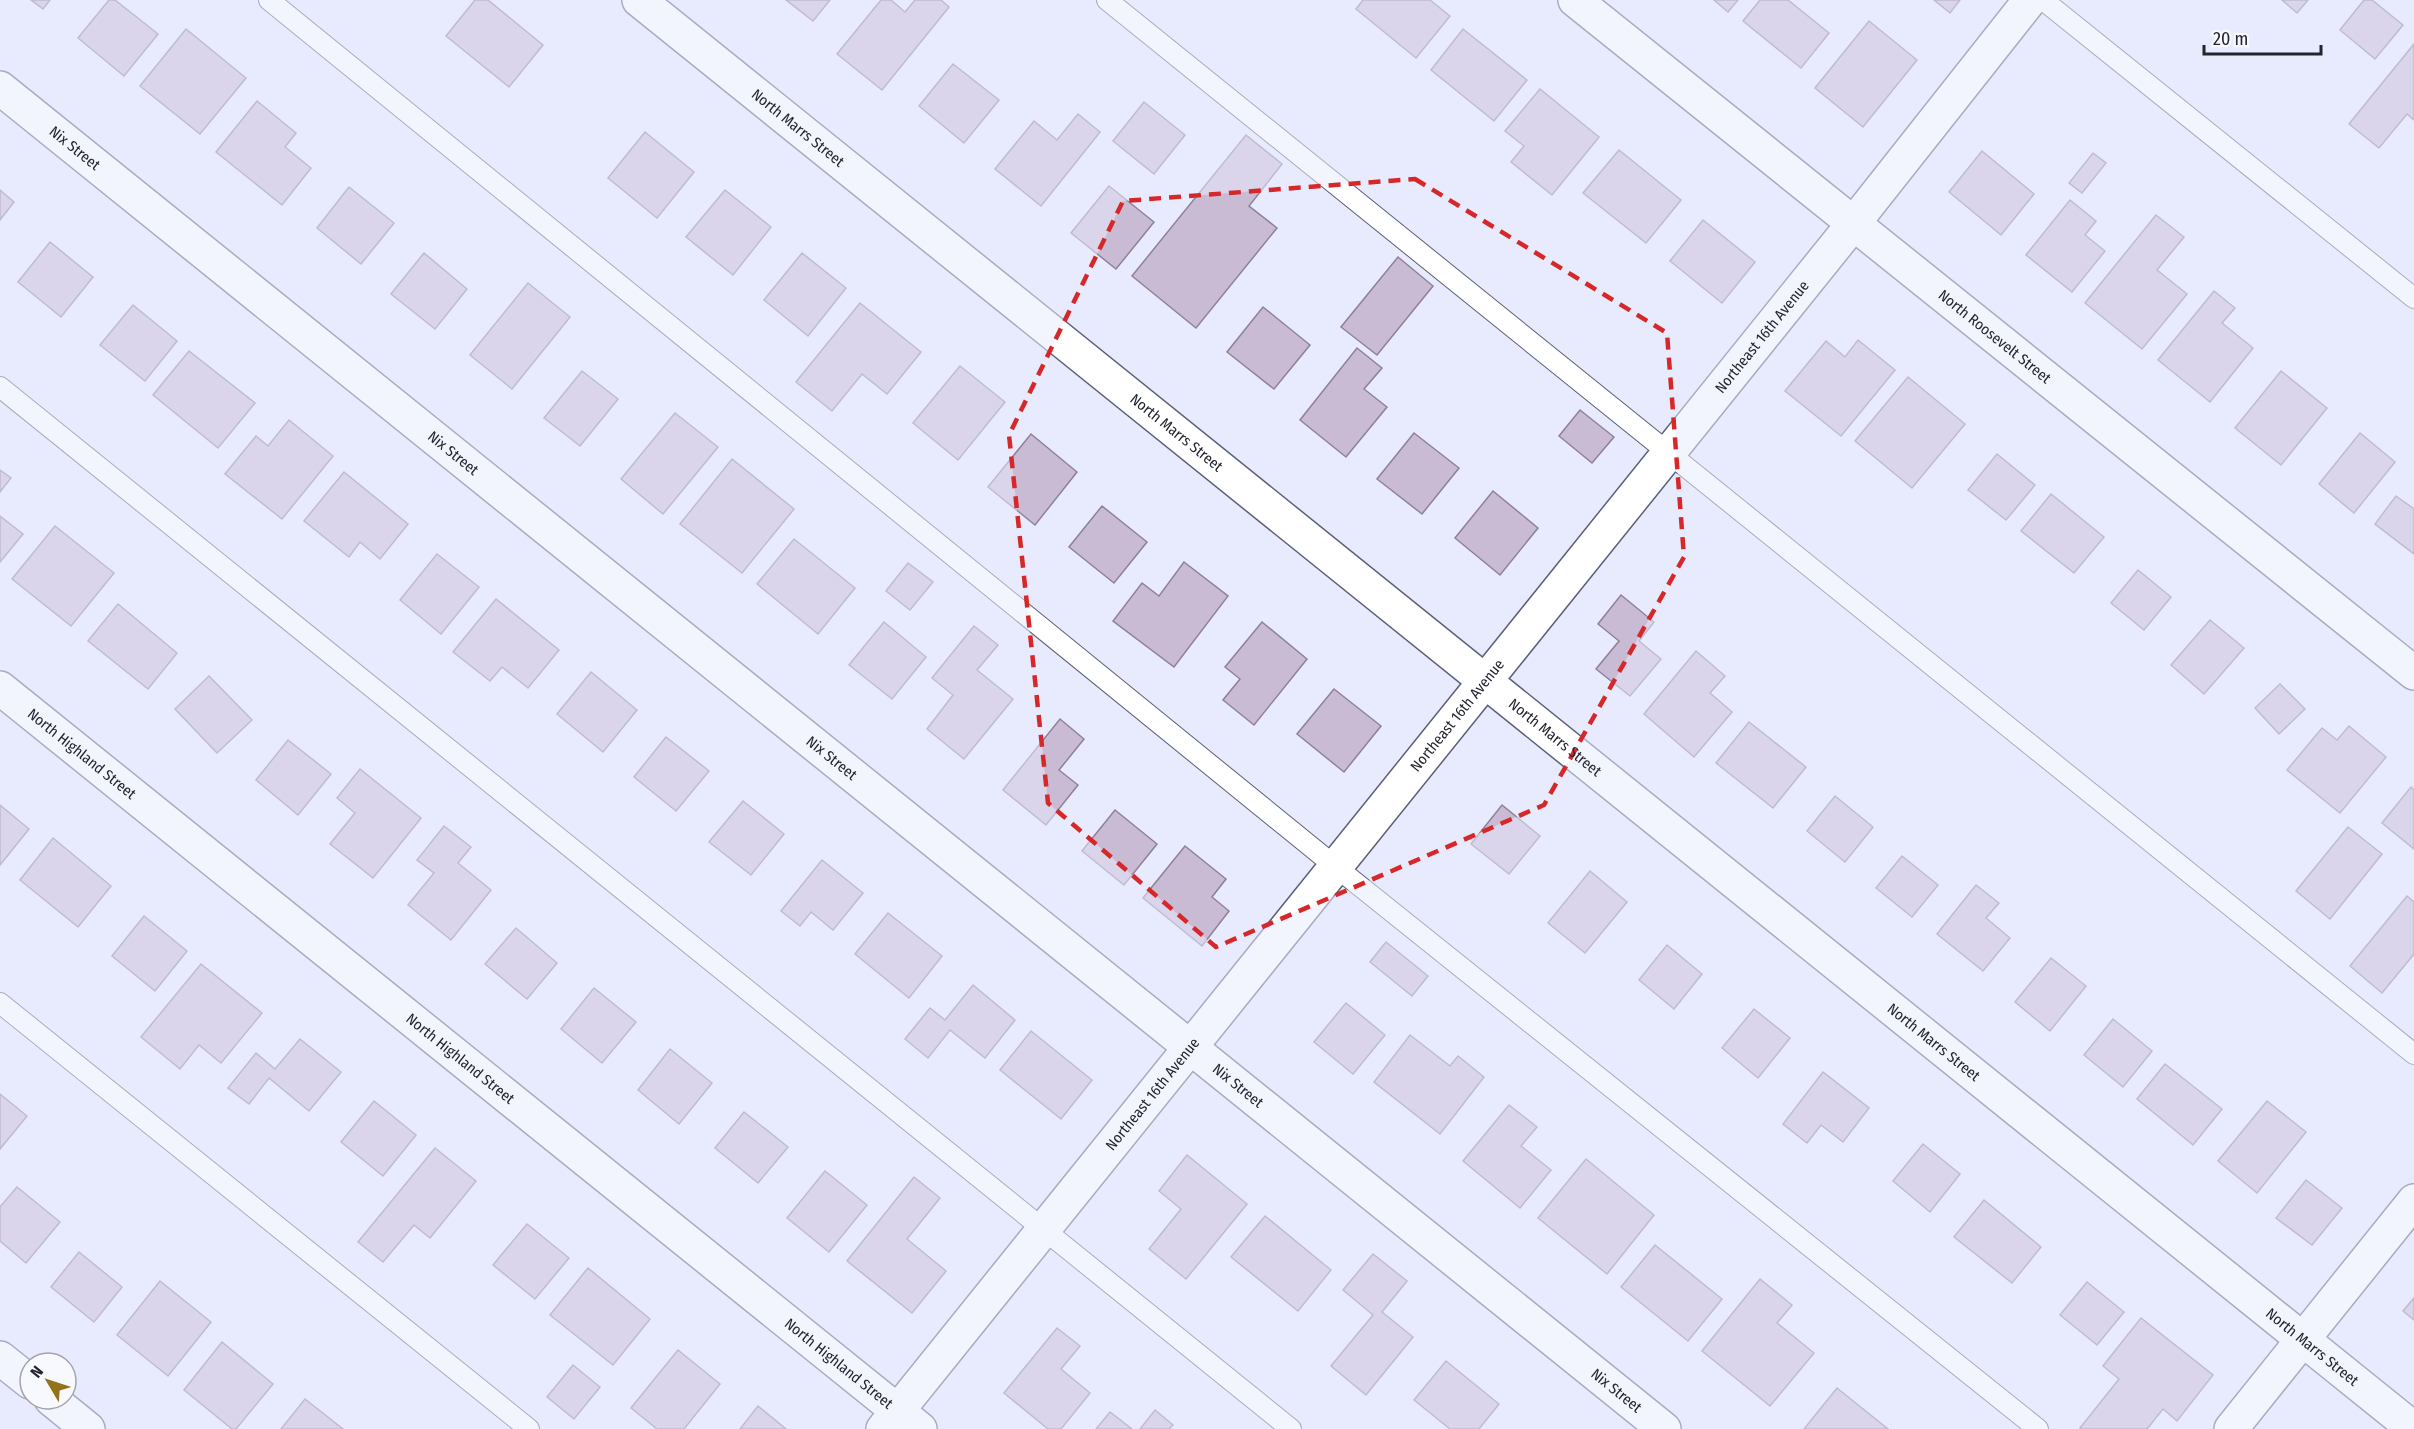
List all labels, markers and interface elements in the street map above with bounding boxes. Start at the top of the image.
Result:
scale bar [2204,18,2321,56]
text: 20 m [2213,28,2248,50]
street label: North Marrs Street [748,85,848,171]
street label: Nix Street [46,122,104,174]
street label: Northeast 16th Avenue [1711,277,1813,397]
street label: North Roosevelt Street [1935,286,2055,387]
street label: North Marrs Street [1127,390,1226,475]
street label: Nix Street [424,427,482,479]
street label: Northeast 16th Avenue [1407,656,1508,775]
street label: North Marrs Street [1505,695,1605,780]
street label: North Highland Street [24,705,140,803]
street label: Nix Street [803,732,861,784]
street label: North Marrs Street [1884,1000,1984,1085]
street label: North Highland Street [402,1010,518,1108]
street label: Northeast 16th Avenue [1102,1034,1203,1154]
street label: Nix Street [1209,1060,1267,1112]
street label: North Marrs Street [2262,1304,2362,1390]
street label: North Highland Street [781,1315,897,1413]
north arrow [18,1351,78,1411]
text: N [26,1362,47,1382]
street label: Nix Street [1587,1365,1645,1417]

